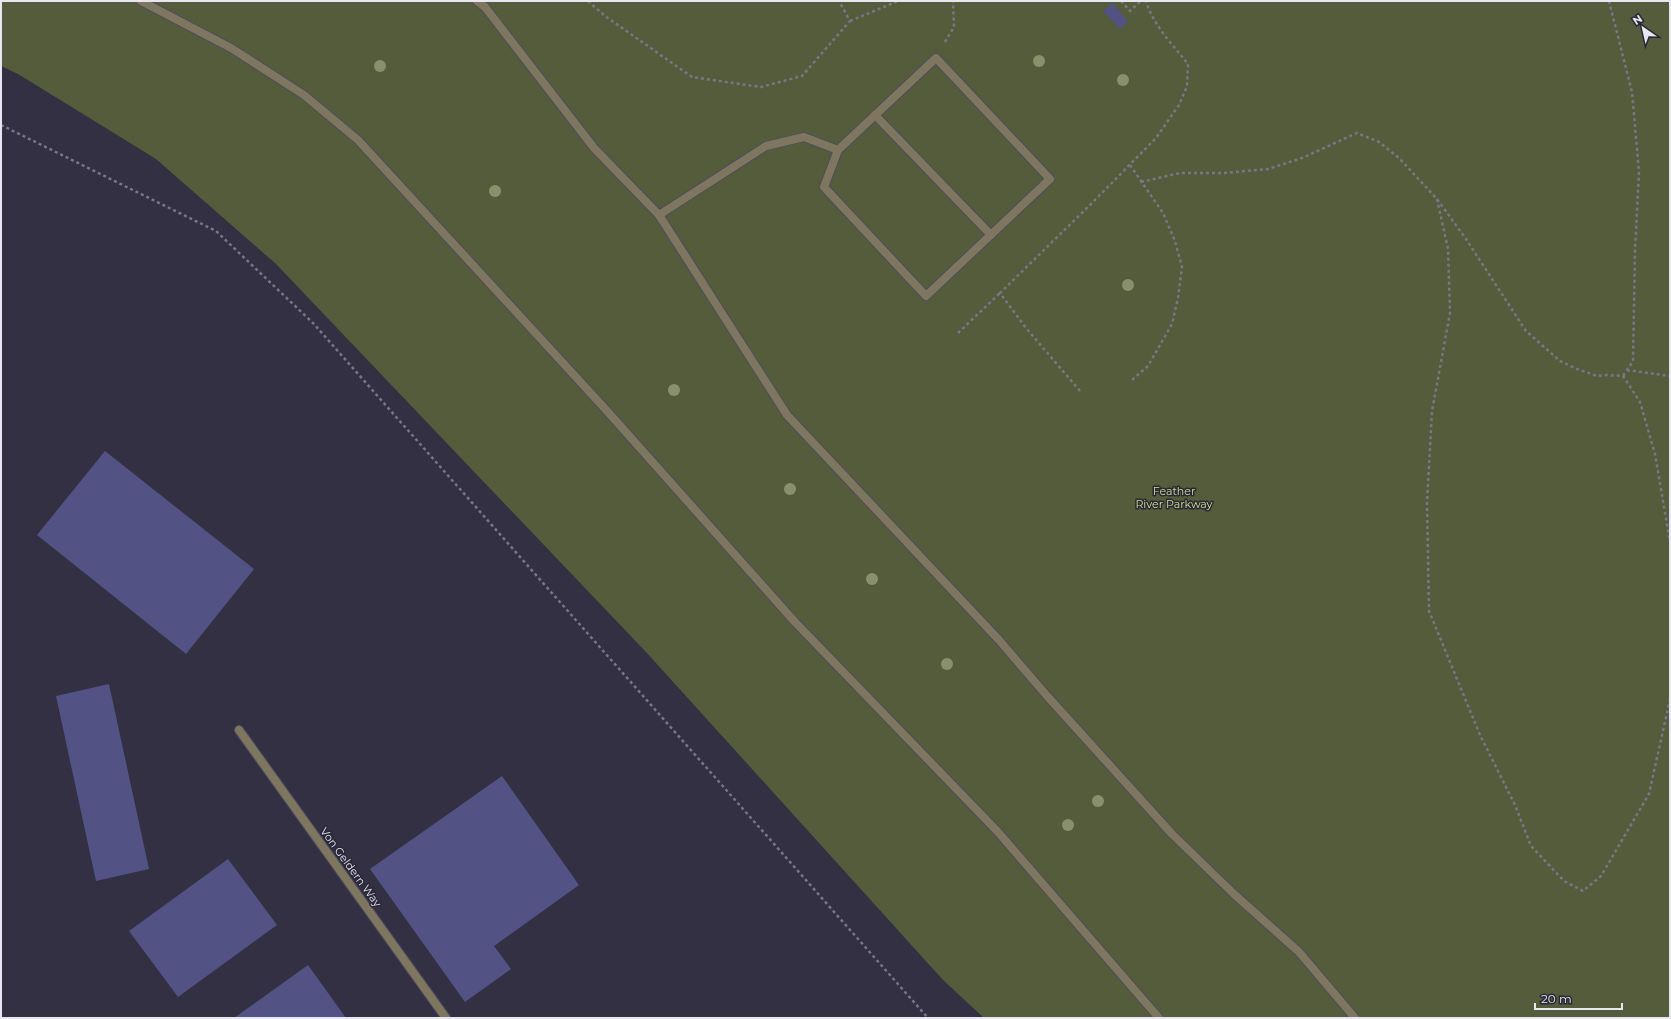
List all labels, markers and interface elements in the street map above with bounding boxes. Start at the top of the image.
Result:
north arrow [1623,8,1663,48]
text: N [1630,11,1645,28]
park label: Feather River Parkway [1135,484,1213,511]
street label: Von Geldern Way [317,824,385,910]
scale bar [1535,985,1622,1011]
text: 20 m [1541,991,1572,1006]

